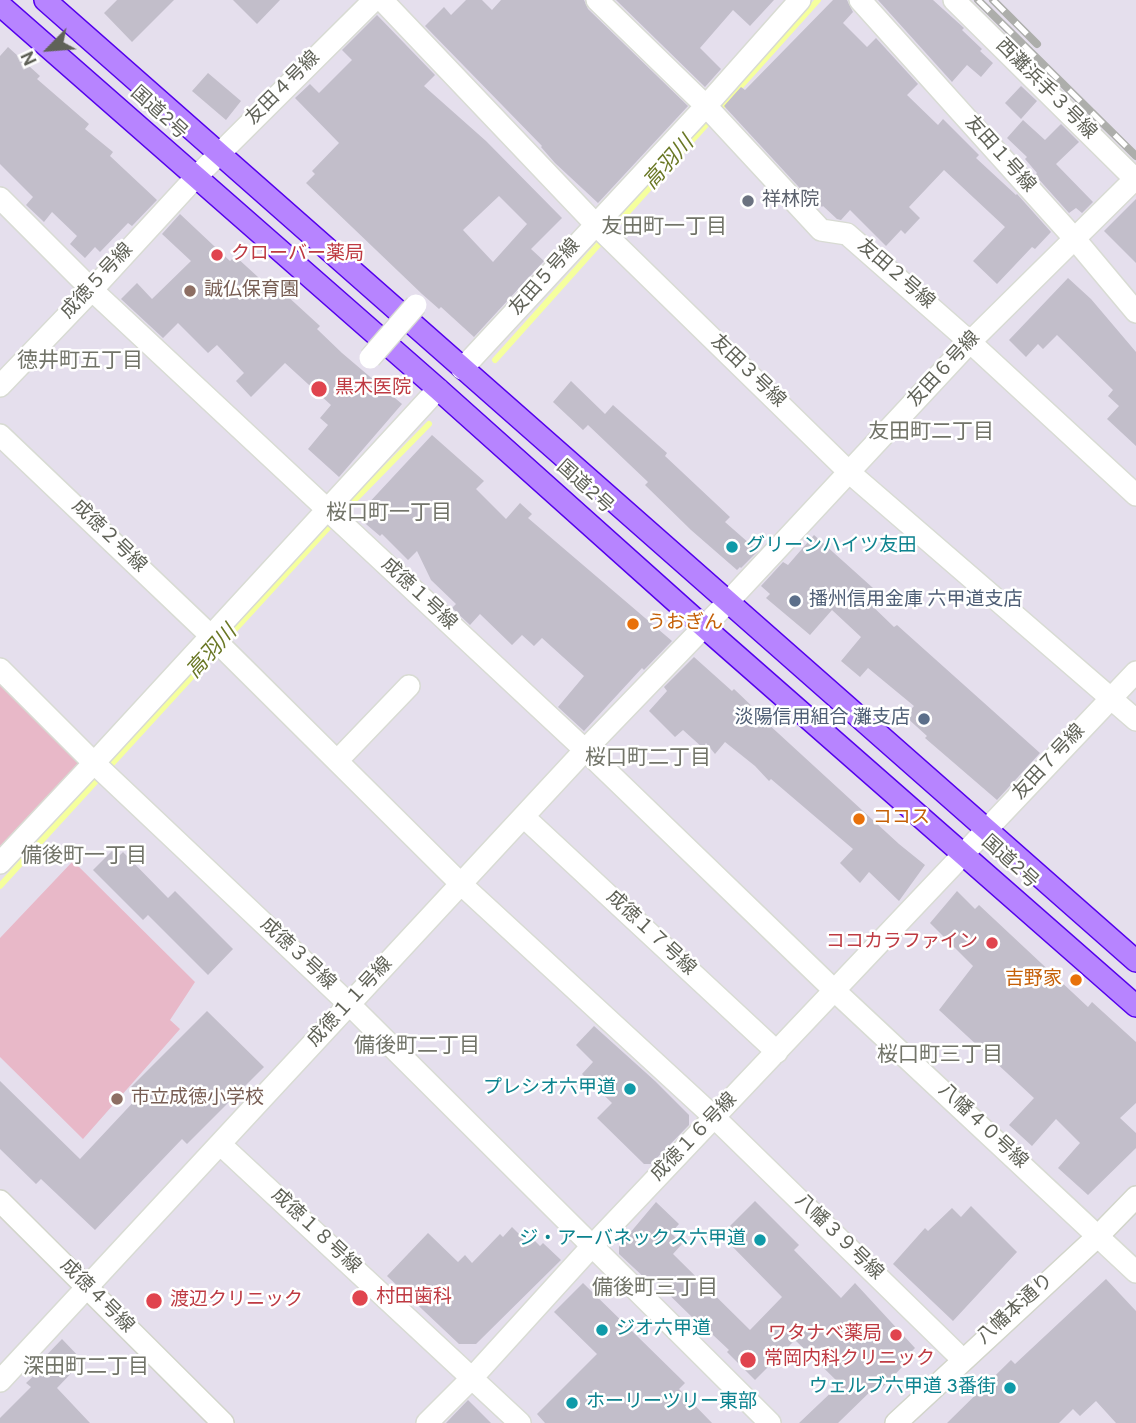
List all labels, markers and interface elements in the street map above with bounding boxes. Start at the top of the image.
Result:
north arrow [14,14,84,84]
street label: 西灘浜手３号線 [990,35,1100,145]
text: N [16,47,44,69]
street label: 友田４号線 [242,47,326,131]
street label: 国道2号 [125,83,191,145]
street label: 友田１号線 [959,112,1039,198]
water label: 高羽川 [640,132,700,196]
place label: 祥林院 [762,190,819,212]
marker: 祥林院 [740,193,756,209]
district label: 友田町一丁目 [601,216,727,242]
street label: 友田５号線 [506,235,586,321]
street label: 友田２号線 [852,235,938,315]
street label: 成徳５号線 [57,239,139,325]
place label: クローバー薬局 [231,244,364,266]
marker: クローバー薬局 [209,247,225,263]
place label: 誠仏保育園 [204,280,299,302]
marker: 誠仏保育園 [182,283,198,299]
street label: 友田６号線 [904,327,986,413]
street label: 友田３号線 [705,331,789,413]
district label: 徳井町五丁目 [17,350,143,376]
place label: 黒木医院 [335,378,411,400]
marker: 黒木医院 [309,379,329,399]
district label: 友田町二丁目 [868,421,994,447]
street label: 国道2号 [551,457,617,519]
street label: 成徳２号線 [66,496,150,578]
district label: 桜口町一丁目 [326,502,452,528]
place label: グリーンハイツ友田 [746,536,917,558]
marker: グリーンハイツ友田 [724,539,740,555]
street label: 成徳１号線 [375,554,461,636]
place label: 播州信用金庫 六甲道支店 [809,590,1022,612]
marker: 播州信用金庫 六甲道支店 [787,593,803,609]
place label: うおぎん [647,613,723,635]
marker: うおぎん [625,616,641,632]
water label: 高羽川 [183,621,243,685]
place label: 淡陽信用組合 灘支店 [735,708,910,730]
marker: 淡陽信用組合 灘支店 [916,711,932,727]
street label: 友田７号線 [1009,720,1091,806]
district label: 桜口町二丁目 [585,747,711,773]
place label: ココス [873,808,930,830]
marker: ココス [851,811,867,827]
street label: 国道2号 [976,832,1042,894]
district label: 備後町一丁目 [21,845,147,871]
street label: 成徳１７号線 [601,887,699,981]
street label: 成徳３号線 [254,914,340,996]
place label: ココカラファイン [826,932,978,954]
marker: ココカラファイン [984,935,1000,951]
street label: 成徳１１号線 [304,954,398,1052]
place label: 吉野家 [1005,969,1062,991]
marker: 吉野家 [1068,972,1084,988]
district label: 備後町二丁目 [354,1035,480,1061]
district label: 桜口町三丁目 [877,1044,1003,1070]
place label: プレシオ六甲道 [483,1078,616,1100]
street label: 八幡４０号線 [933,1080,1031,1174]
marker: プレシオ六甲道 [622,1081,638,1097]
place label: 市立成徳小学校 [131,1088,264,1110]
street label: 成徳１６号線 [647,1089,743,1187]
marker: 市立成徳小学校 [109,1091,125,1107]
street label: 成徳１８号線 [266,1185,364,1279]
street label: 八幡３９号線 [789,1190,887,1286]
place label: ジ・アーバネックス六甲道 [519,1229,746,1251]
marker: ジ・アーバネックス六甲道 [752,1232,768,1248]
street label: 成徳４号線 [54,1255,138,1339]
street label: 八幡本通り [973,1270,1059,1350]
district label: 備後町三丁目 [592,1277,718,1303]
place label: 村田歯科 [376,1287,452,1309]
marker: 村田歯科 [350,1288,370,1308]
place label: 渡辺クリニック [170,1290,303,1312]
marker: 渡辺クリニック [144,1291,164,1311]
place label: ジオ六甲道 [616,1319,711,1341]
marker: ジオ六甲道 [594,1322,610,1338]
place label: ワタナベ薬局 [768,1324,882,1346]
marker: ワタナベ薬局 [888,1327,904,1343]
place label: 常岡内科クリニック [764,1349,935,1371]
marker: 常岡内科クリニック [738,1350,758,1370]
district label: 深田町二丁目 [23,1356,149,1382]
place label: ウェルブ六甲道 3番街 [809,1377,996,1399]
marker: ウェルブ六甲道 3番街 [1002,1380,1018,1396]
place label: ホーリーツリー東部 [586,1392,757,1414]
marker: ホーリーツリー東部 [564,1395,580,1411]

